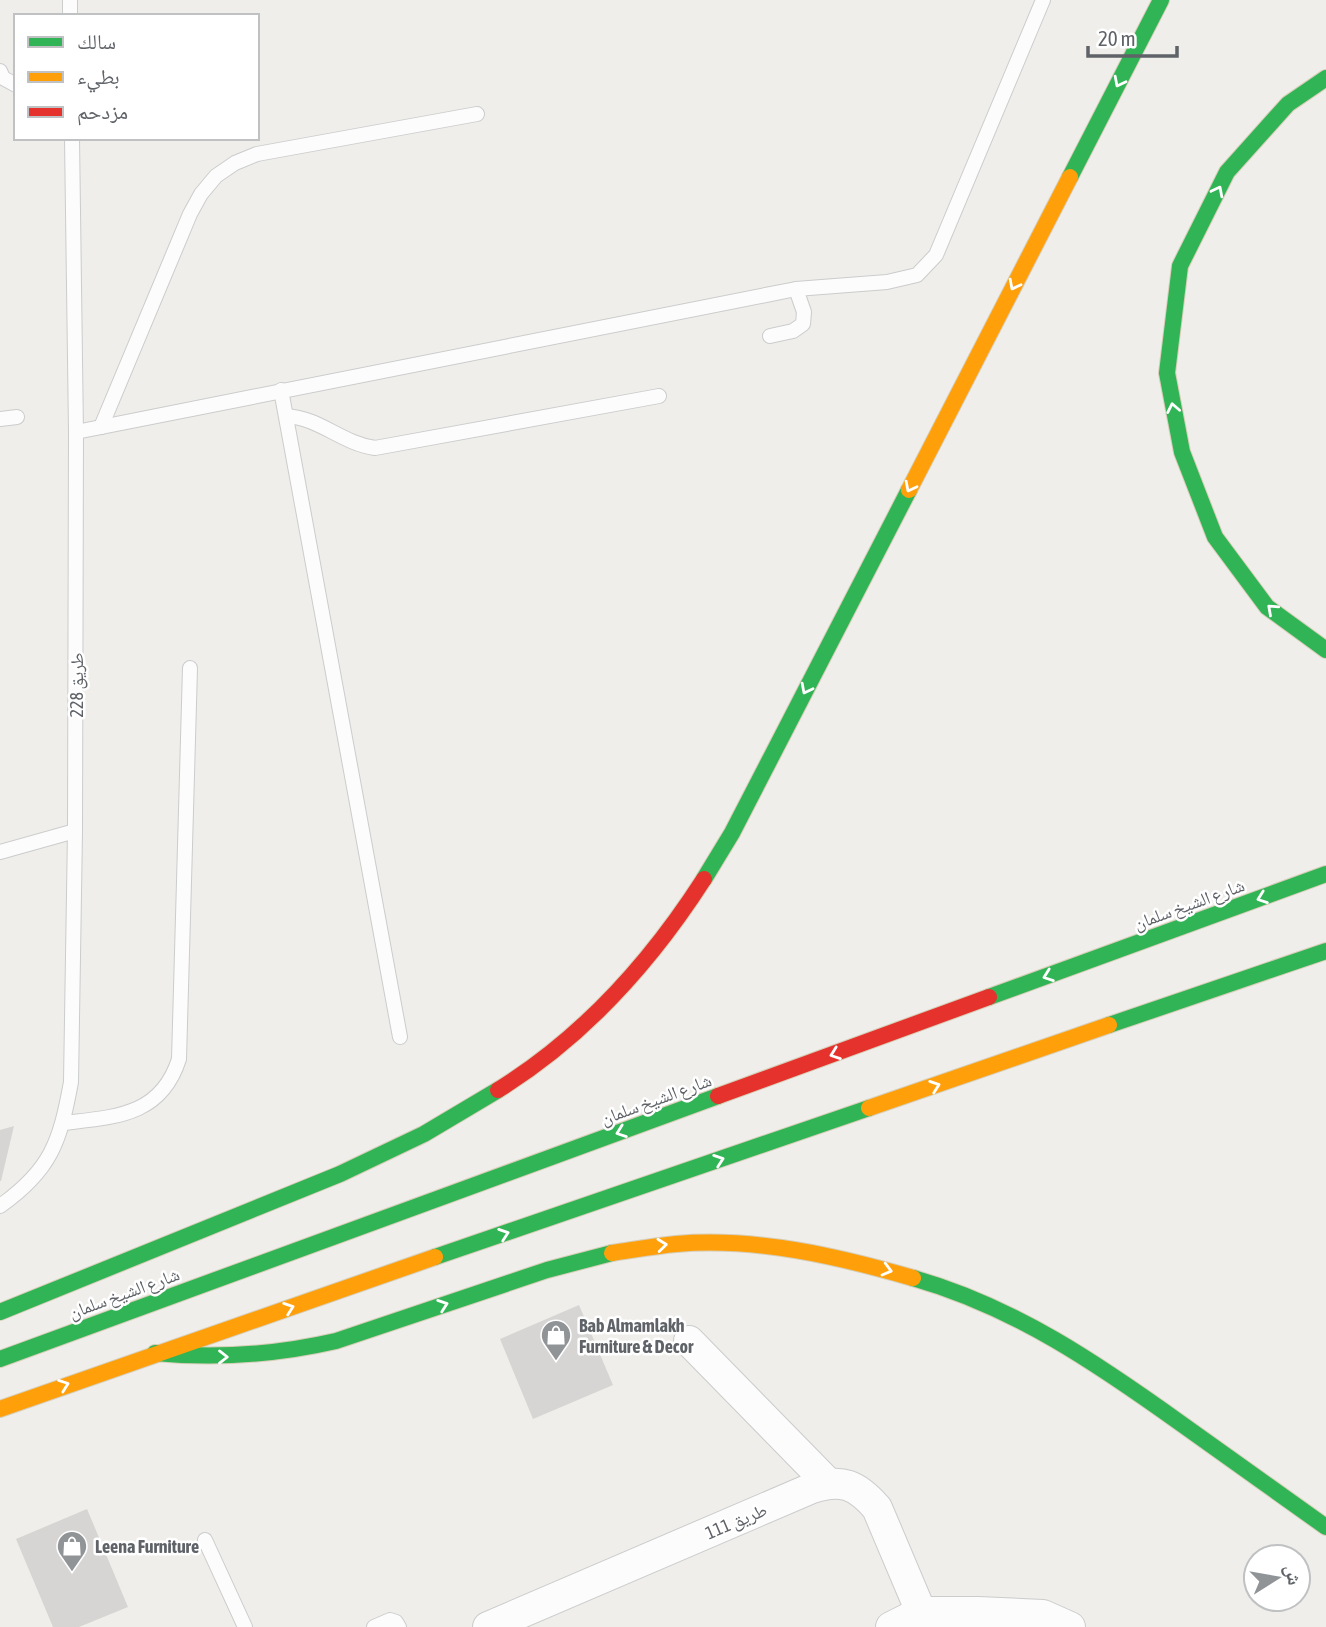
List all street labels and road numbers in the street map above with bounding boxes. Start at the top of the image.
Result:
street label: طريق 228 [66,653,88,717]
street label: شارع الشيخ سلمان [1131,874,1248,936]
street label: شارع الشيخ سلمان [598,1069,715,1131]
street label: شارع الشيخ سلمان [66,1263,183,1325]
street label: طريق 111 [702,1499,770,1544]

